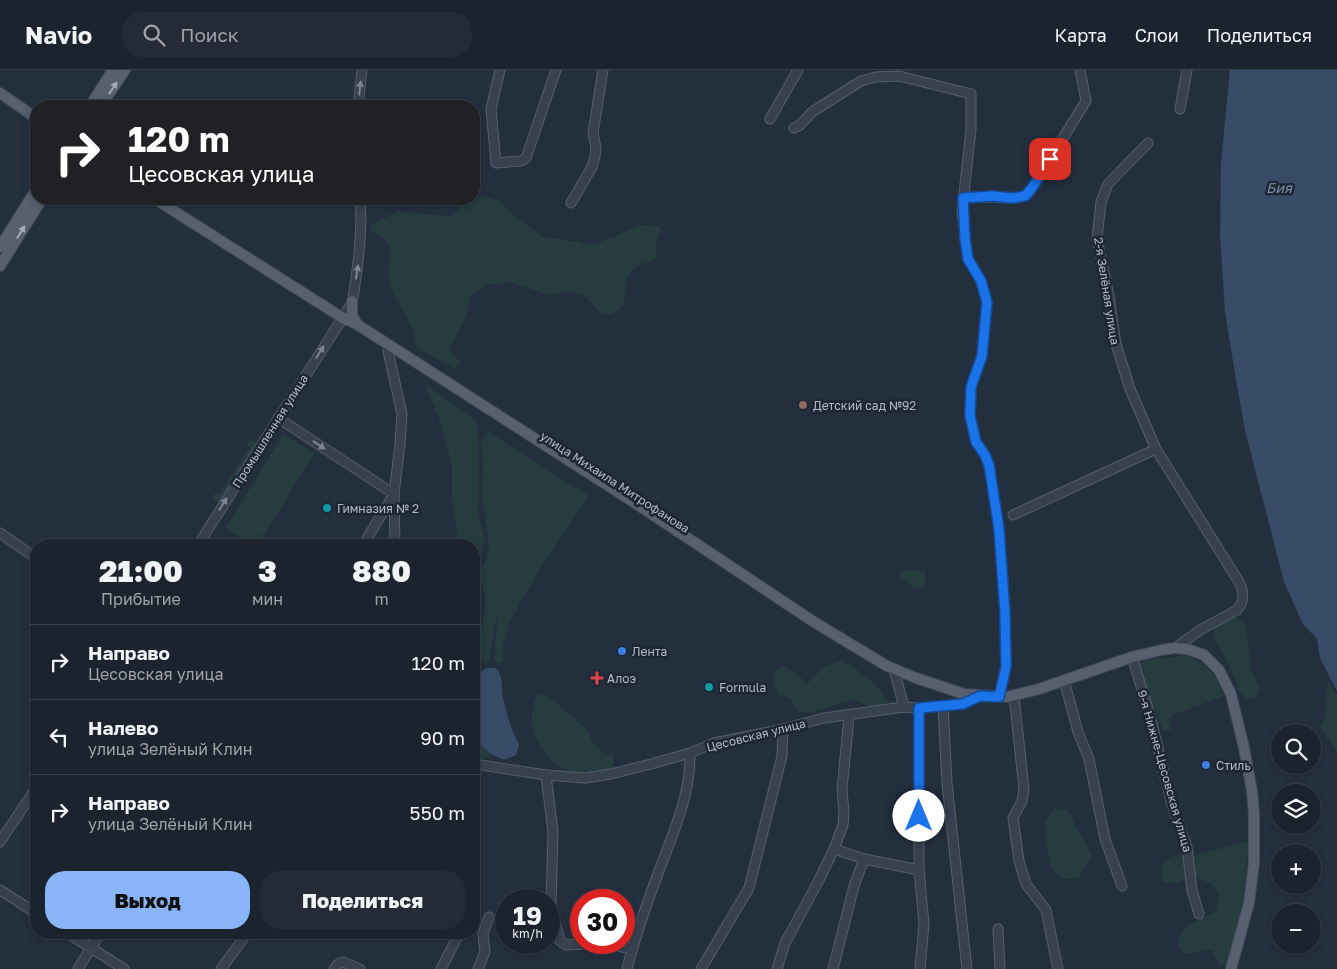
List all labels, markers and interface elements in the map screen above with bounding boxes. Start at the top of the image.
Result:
search box [122,12,472,57]
text: Navio [25,20,92,49]
icon: search [140,21,168,49]
text: Поиск [180,23,239,46]
text: Карта [1055,24,1107,46]
text: Слои [1135,24,1179,46]
text: Поделиться [1207,24,1312,46]
one-way arrow [356,80,364,96]
one-way arrow [108,81,118,95]
text: 120 m [128,118,230,160]
icon: right [45,120,110,185]
pin [1029,138,1071,180]
icon: arrive [1036,145,1064,173]
text: Цесовская улица [128,160,314,187]
water label: Бия [1266,179,1293,196]
one-way arrow [16,225,26,239]
street label: 2-я Зелёная улица [1091,236,1123,346]
one-way arrow [354,264,362,280]
one-way arrow [315,345,325,358]
street label: Промышленная улица [229,371,311,491]
place label: Детский сад №92 [813,398,916,413]
marker: Детский сад №92 [797,399,809,411]
street label: улица Михаила Митрофанова [538,428,692,536]
one-way arrow [312,440,325,450]
one-way arrow [219,497,228,510]
place label: Гимназия № 2 [337,501,419,516]
marker: Гимназия № 2 [321,502,333,514]
text: 21:00 [99,553,183,589]
text: 3 [258,553,277,589]
text: 880 [352,553,411,589]
text: Прибытие [101,589,181,609]
text: мин [252,589,283,609]
text: m [374,589,389,609]
text: Направо [88,641,170,664]
place label: Лента [632,644,667,659]
marker: Лента [616,645,628,657]
icon: right [45,648,73,676]
text: 120 m [411,651,465,674]
text: Цесовская улица [88,664,224,684]
place label: Алоэ [607,671,636,686]
marker: Алоэ [591,672,603,684]
place label: Formula [719,680,766,695]
marker: Formula [703,681,715,693]
street label: 9-я Нижне-Цесовская улица [1135,688,1195,854]
street label: Цесовская улица [705,715,807,755]
text: Налево [88,716,158,739]
icon: left [45,723,73,751]
map controls [1271,724,1321,954]
button: search [1271,724,1321,774]
text: 90 m [420,726,465,749]
text: улица Зелёный Клин [88,739,252,759]
place label: Стиль [1216,758,1251,773]
marker: Стиль [1200,759,1212,771]
button: layers [1271,784,1321,834]
position arrow [892,789,944,841]
text: Направо [88,791,170,814]
icon: right [45,798,73,826]
text: 550 m [410,801,465,824]
text: улица Зелёный Клин [88,814,252,834]
button: + [1271,844,1321,894]
button: Выход [45,871,250,929]
button: Поделиться [260,871,465,929]
speed limit sign: 30 [570,889,635,954]
text: 19 [513,900,542,931]
button: − [1271,904,1321,954]
text: km/h [512,926,543,941]

